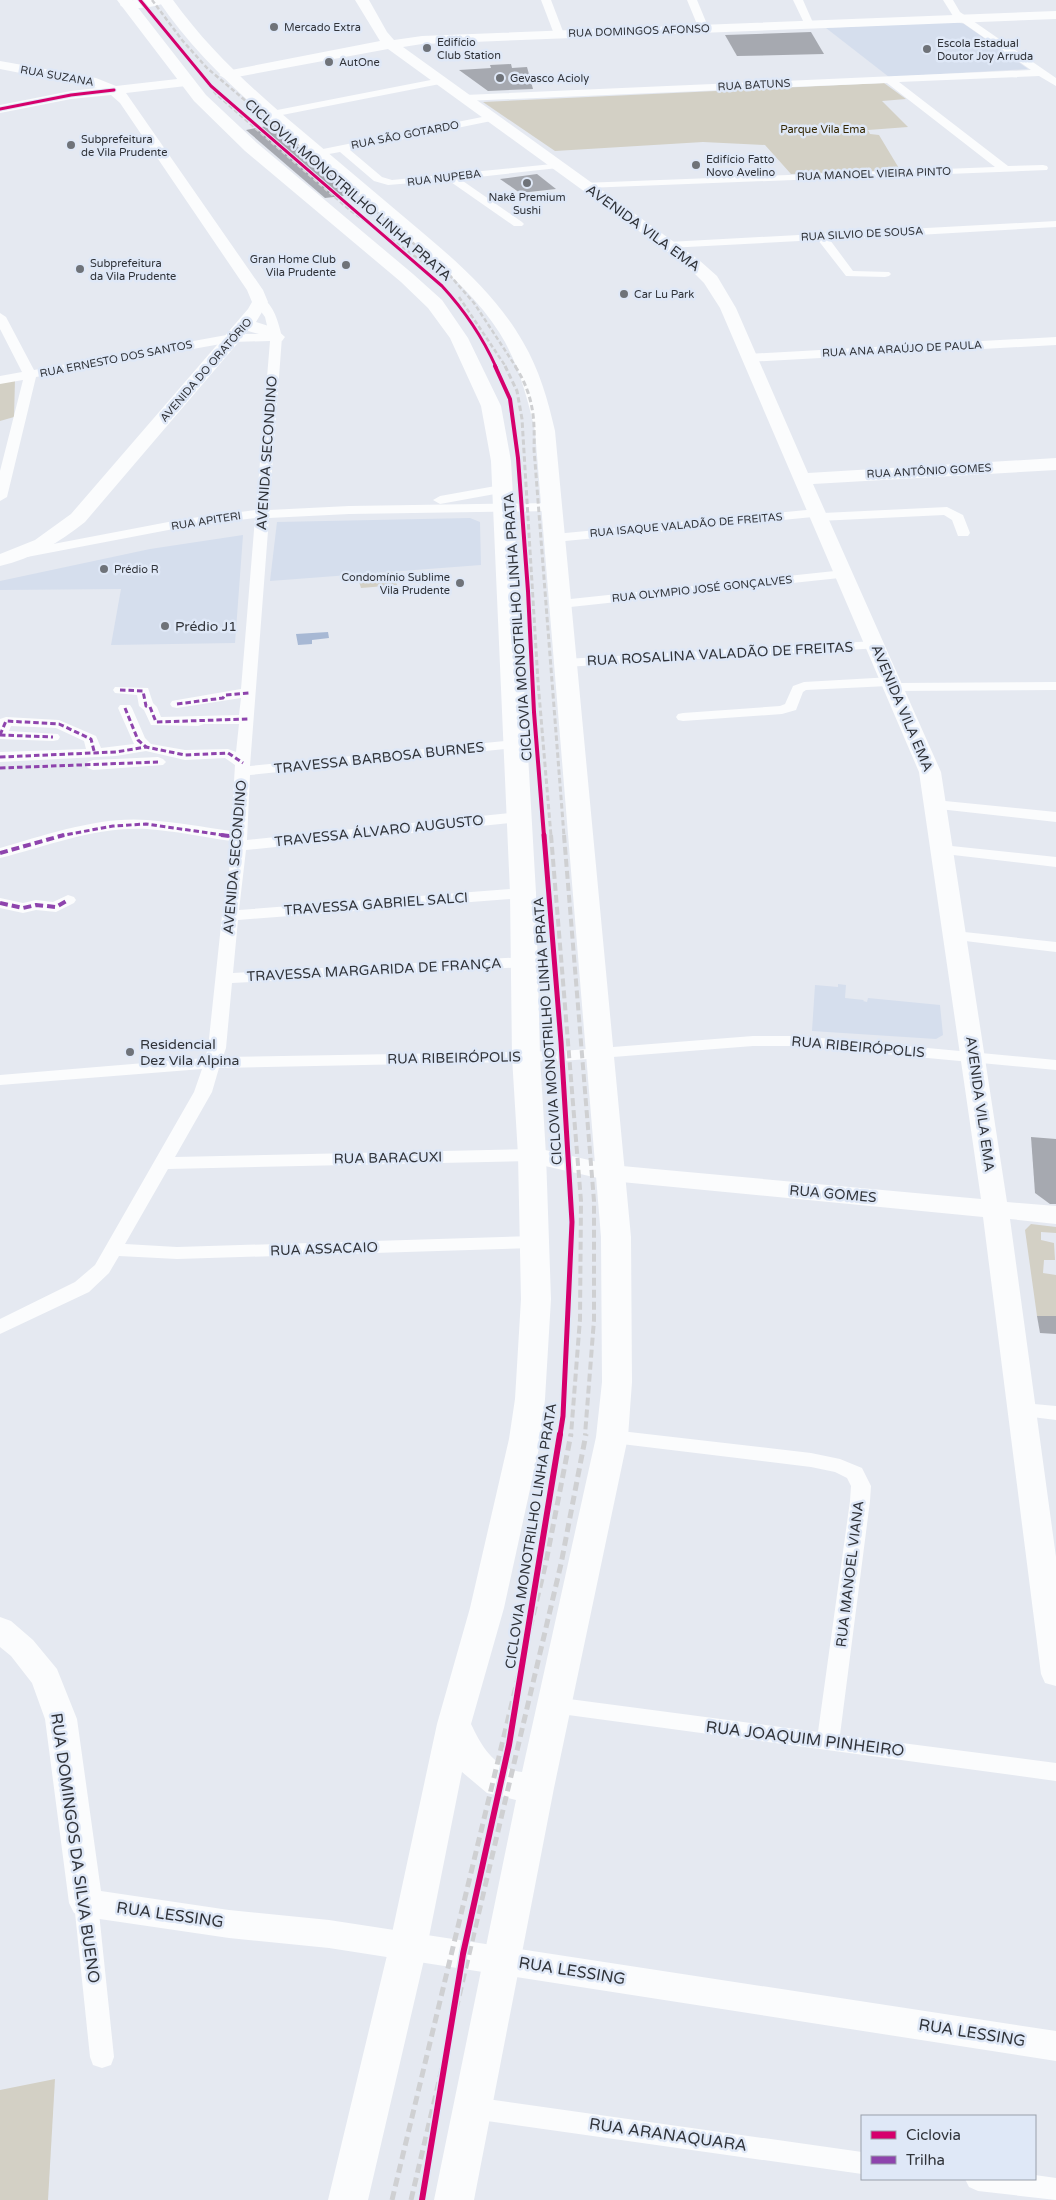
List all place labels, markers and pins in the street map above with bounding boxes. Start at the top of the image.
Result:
marker: Mercado Extra [268,21,280,33]
place label: Mercado Extra [284,21,361,34]
place label: Edifício Club Station [437,36,501,62]
place label: Escola Estadual Doutor Joy Arruda [937,37,1033,63]
marker: Edifício Club Station [421,42,433,54]
marker: Escola Estadual Doutor Joy Arruda [921,43,933,55]
marker: AutOne [323,56,335,68]
place label: AutOne [339,56,380,69]
marker: Gevasco Acioly [494,72,506,84]
place label: Gevasco Acioly [510,72,589,85]
place label: Subprefeitura de Vila Prudente [81,133,167,159]
marker: Subprefeitura de Vila Prudente [65,139,77,151]
place label: Edifício Fatto Novo Avelino [706,153,776,179]
marker: Edifício Fatto Novo Avelino [690,159,702,171]
marker: Nakê Premium Sushi [521,177,533,189]
place label: Nakê Premium Sushi [488,191,566,217]
place label: Gran Home Club Vila Prudente [250,253,336,279]
place label: Subprefeitura da Vila Prudente [90,257,176,283]
marker: Gran Home Club Vila Prudente [340,259,352,271]
marker: Subprefeitura da Vila Prudente [74,263,86,275]
marker: Car Lu Park [618,288,630,300]
place label: Car Lu Park [634,288,694,301]
marker: Prédio R [98,563,110,575]
place label: Prédio R [114,563,159,576]
place label: Condomínio Sublime Vila Prudente [342,571,450,597]
marker: Condomínio Sublime Vila Prudente [454,577,466,589]
place label: Prédio J1 [175,618,237,635]
marker: Prédio J1 [159,620,171,632]
place label: Residencial Dez Vila Alpina [140,1036,239,1069]
marker: Residencial Dez Vila Alpina [124,1046,136,1058]

